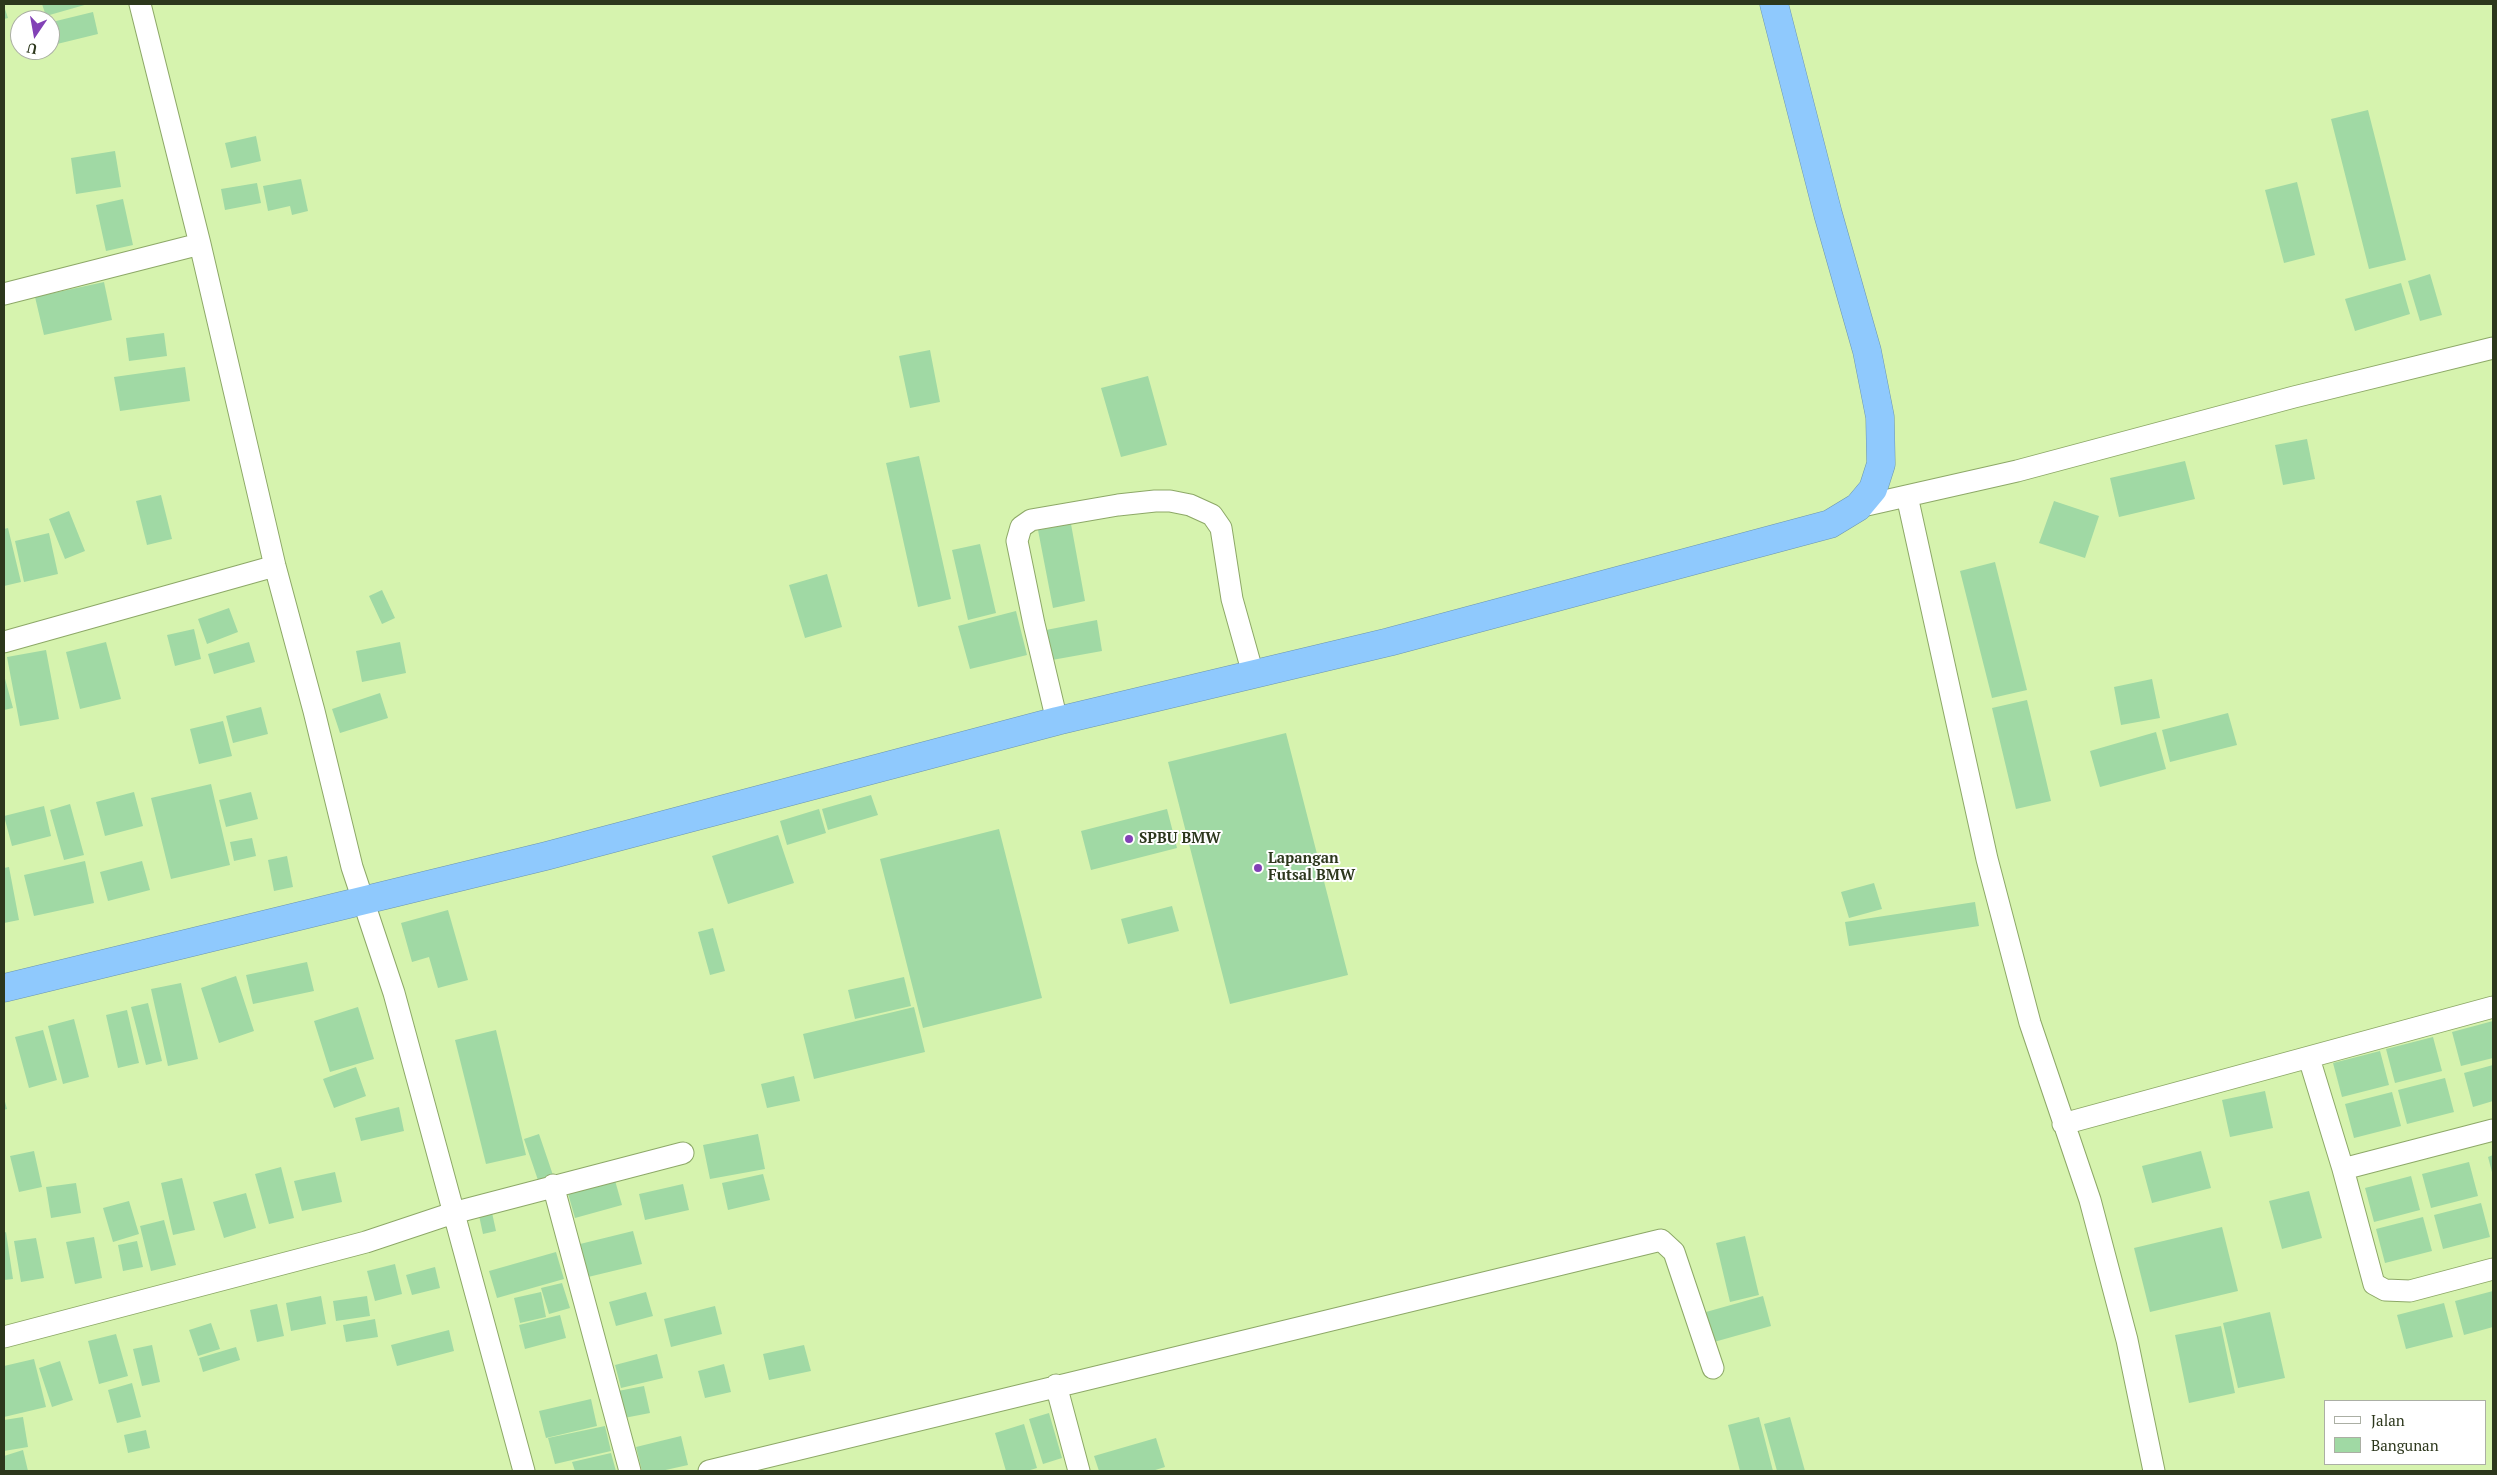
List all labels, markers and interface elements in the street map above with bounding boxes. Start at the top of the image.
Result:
north arrow [10,10,60,60]
text: U [25,39,39,60]
place label: SPBU BMW [1139,830,1221,848]
marker: SPBU BMW [1123,833,1135,845]
place label: Lapangan Futsal BMW [1268,850,1355,885]
marker: Lapangan Futsal BMW [1252,862,1264,874]
legend [2324,1400,2487,1465]
text: Jalan [2371,1410,2405,1430]
text: Bangunan [2371,1435,2439,1455]

